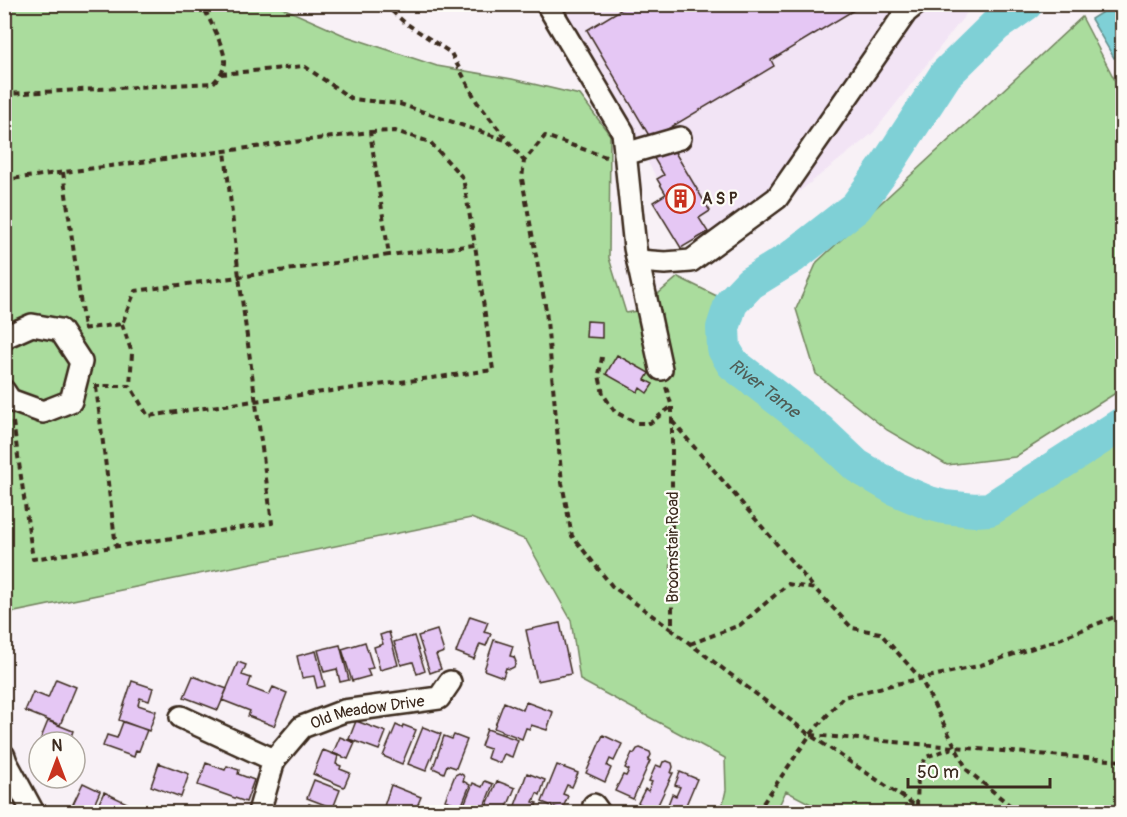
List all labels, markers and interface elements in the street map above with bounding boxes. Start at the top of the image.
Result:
building icon: A S P [665,182,697,214]
place label: A S P [702,189,738,209]
water label: River Tame [724,354,806,425]
street label: Broomstair Road [663,491,683,603]
street label: Old Meadow Drive [307,691,426,734]
north arrow [27,730,87,790]
text: N [52,736,63,756]
scale bar [908,751,1050,789]
text: 50 m [917,761,959,784]

